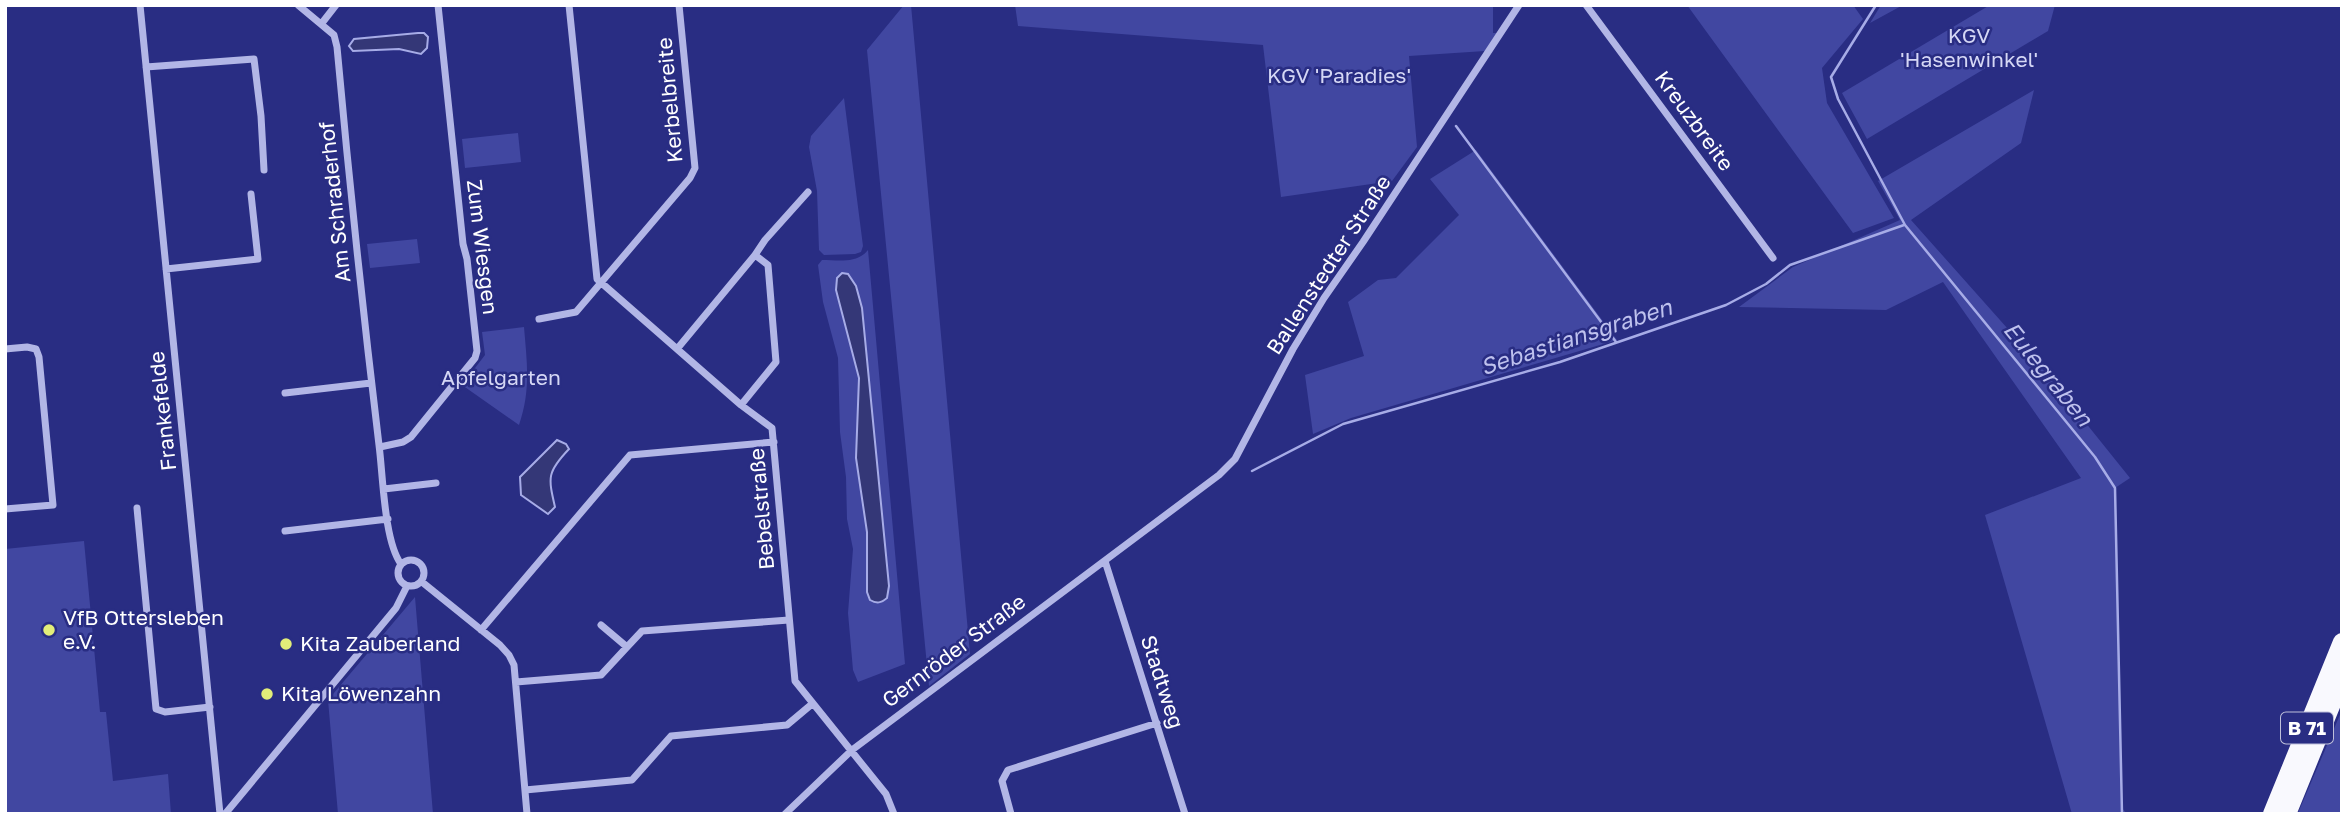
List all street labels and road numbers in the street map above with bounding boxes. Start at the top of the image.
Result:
street label: Kerbelbreite [651,36,687,164]
street label: Kreuzbreite [1650,65,1740,176]
street label: Am Schraderhof [313,120,355,284]
street label: Ballenstedter Straße [1260,170,1396,359]
street label: Zum Wiesgen [462,178,504,316]
street label: Frankefelde [143,350,181,472]
street label: Bebelstraße [743,447,779,571]
street label: Gernröder Straße [877,588,1030,713]
street label: Stadtweg [1136,632,1190,732]
road number: B 71 [2281,712,2333,744]

